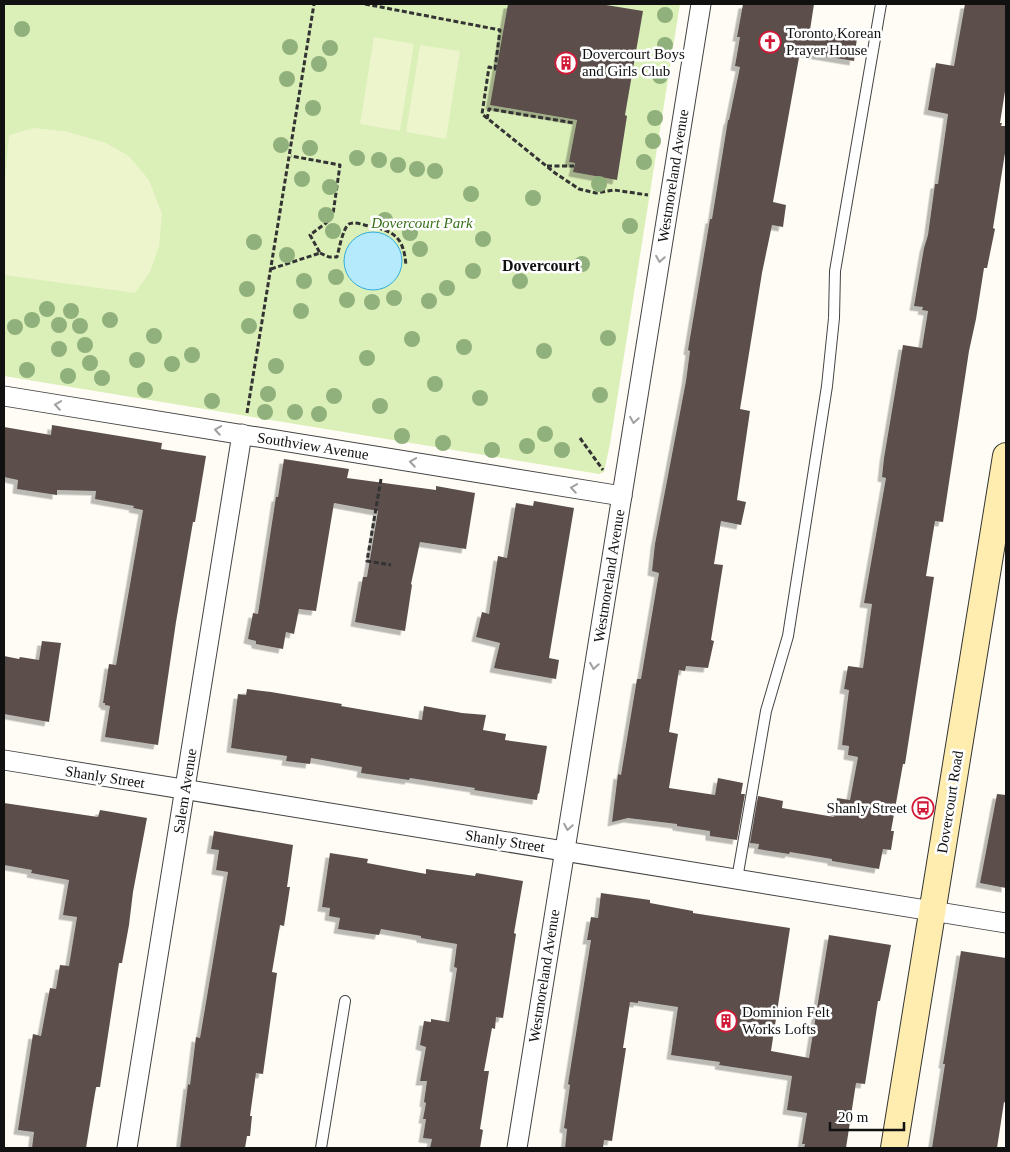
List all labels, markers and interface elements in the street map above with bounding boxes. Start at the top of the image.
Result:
place label: Toronto Korean Prayer House [786,25,882,58]
church icon: Toronto Korean Prayer House [758,30,782,54]
place label: Dovercourt Boys and Girls Club [582,46,685,79]
building icon: Dovercourt Boys and Girls Club [554,51,578,75]
street label: Westmoreland Avenue [655,108,691,244]
park label: Dovercourt Park [370,215,473,231]
one-way arrow [655,255,665,264]
district label: Dovercourt [502,257,581,274]
one-way arrow [53,400,62,410]
one-way arrow [629,416,640,424]
one-way arrow [214,426,223,436]
street label: Southview Avenue [256,429,370,463]
one-way arrow [409,458,418,468]
one-way arrow [569,484,578,494]
street label: Westmoreland Avenue [591,508,627,644]
one-way arrow [590,662,600,671]
street label: Salem Avenue [170,747,200,835]
street label: Dovercourt Road [934,749,966,854]
street label: Shanly Street [64,763,147,791]
bus stop icon: Shanly Street [911,796,935,820]
place label: Shanly Street [827,800,908,816]
one-way arrow [563,823,574,831]
street label: Shanly Street [464,827,547,855]
street label: Westmoreland Avenue [526,908,562,1044]
place label: Dominion Felt Works Lofts [742,1004,831,1037]
building icon: Dominion Felt Works Lofts [714,1009,738,1033]
scale bar [830,1100,904,1132]
text: 20 m [838,1109,869,1125]

